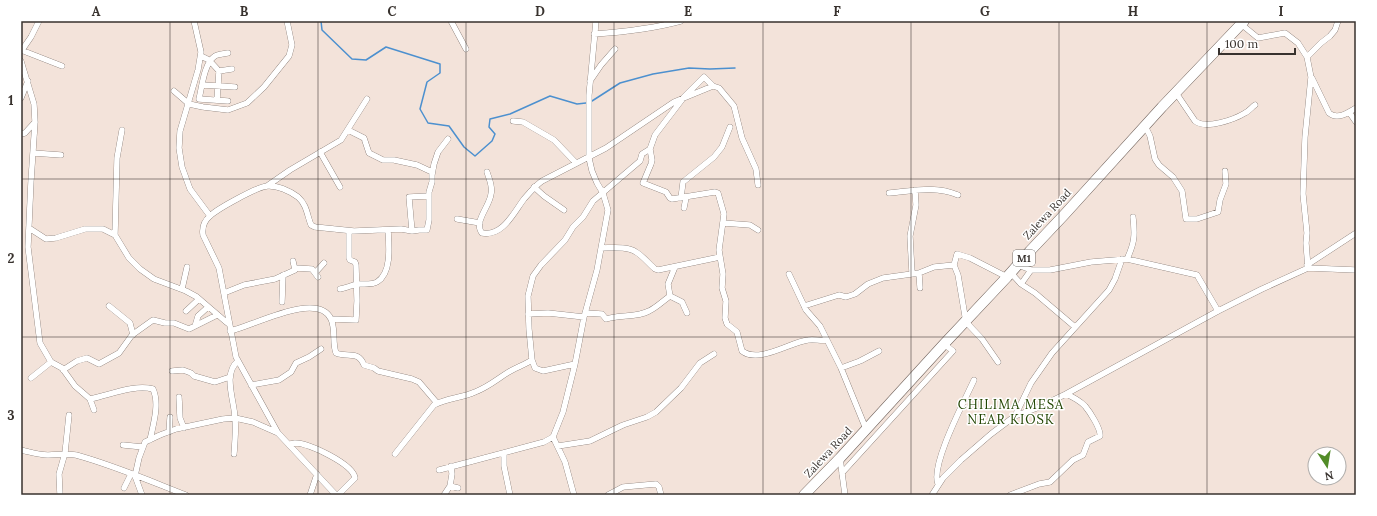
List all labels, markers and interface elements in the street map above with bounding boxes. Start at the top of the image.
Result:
text: A [92,3,101,20]
text: B [240,3,249,20]
text: C [388,3,397,20]
text: D [535,3,545,20]
text: E [684,3,692,20]
text: F [833,3,841,20]
text: G [980,3,990,20]
text: H [1128,3,1138,20]
text: I [1278,3,1284,20]
scale bar [1219,30,1295,56]
text: 100 m [1225,36,1258,51]
text: 1 [8,92,14,109]
street label: Zalewa Road [1020,185,1074,242]
text: 2 [8,250,15,267]
road number: M1 [1013,250,1035,266]
district label: CHILIMA MESA NEAR KIOSK [958,396,1064,428]
text: 3 [7,407,15,424]
street label: Zalewa Road [801,423,855,480]
north arrow [1307,446,1347,486]
text: N [1323,468,1335,484]

